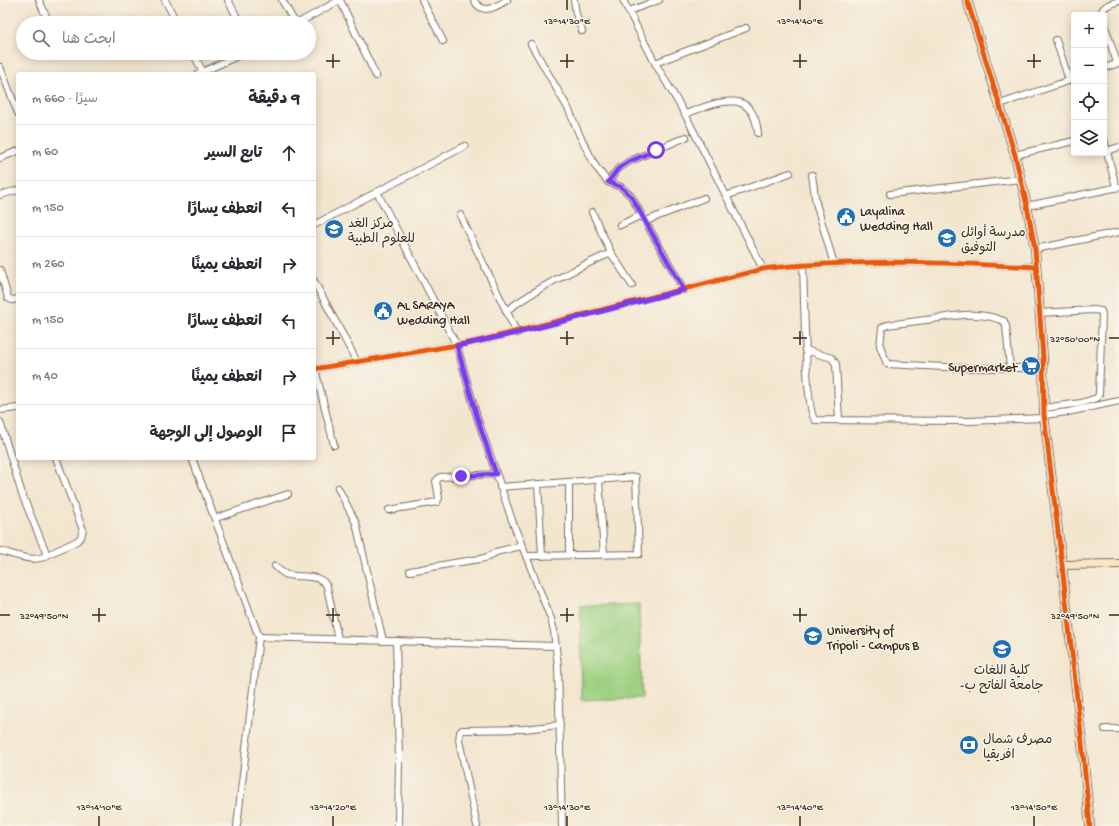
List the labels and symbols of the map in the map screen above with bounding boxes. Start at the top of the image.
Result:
text: 13°14'30"E [543,16,591,28]
text: 13°14'40"E [776,16,824,28]
route start [647,141,665,159]
place label: Layalina Wedding Hall [860,205,933,235]
public building icon: Layalina Wedding Hall [835,206,857,228]
place label: مركز الغد للعلوم الطبية [348,217,415,248]
school or university icon: مركز الغد للعلوم الطبية [323,218,345,240]
place label: مدرسة أوائل التوفيق [961,224,1026,256]
school or university icon: مدرسة أوائل التوفيق [936,227,958,249]
place label: AL SARAYA Wedding Hall [397,299,470,329]
public building icon: AL SARAYA Wedding Hall [372,300,394,322]
text: 32°50'00"N [1049,334,1101,346]
supermarket icon: Supermarket [1020,355,1042,377]
place label: Supermarket [948,361,1019,376]
route end [452,467,470,485]
text: 32°49'50"N [19,611,69,623]
text: 32°49'50"N [1050,611,1100,623]
place label: University of Tripoli - Campus B [826,624,919,654]
school or university icon: University of Tripoli - Campus B [802,625,824,647]
school or university icon: كلية اللغات -جامعة الفاتح ب [991,638,1013,660]
place label: كلية اللغات -جامعة الفاتح ب [960,664,1044,694]
place label: مصرف شمال افريقيا [983,733,1052,763]
bank icon: مصرف شمال افريقيا [958,734,980,756]
text: 13°14'10"E [75,802,122,814]
text: 13°14'20"E [309,802,357,814]
text: 13°14'30"E [543,802,591,814]
text: 13°14'40"E [776,802,824,814]
text: 13°14'50"E [1010,802,1058,814]

